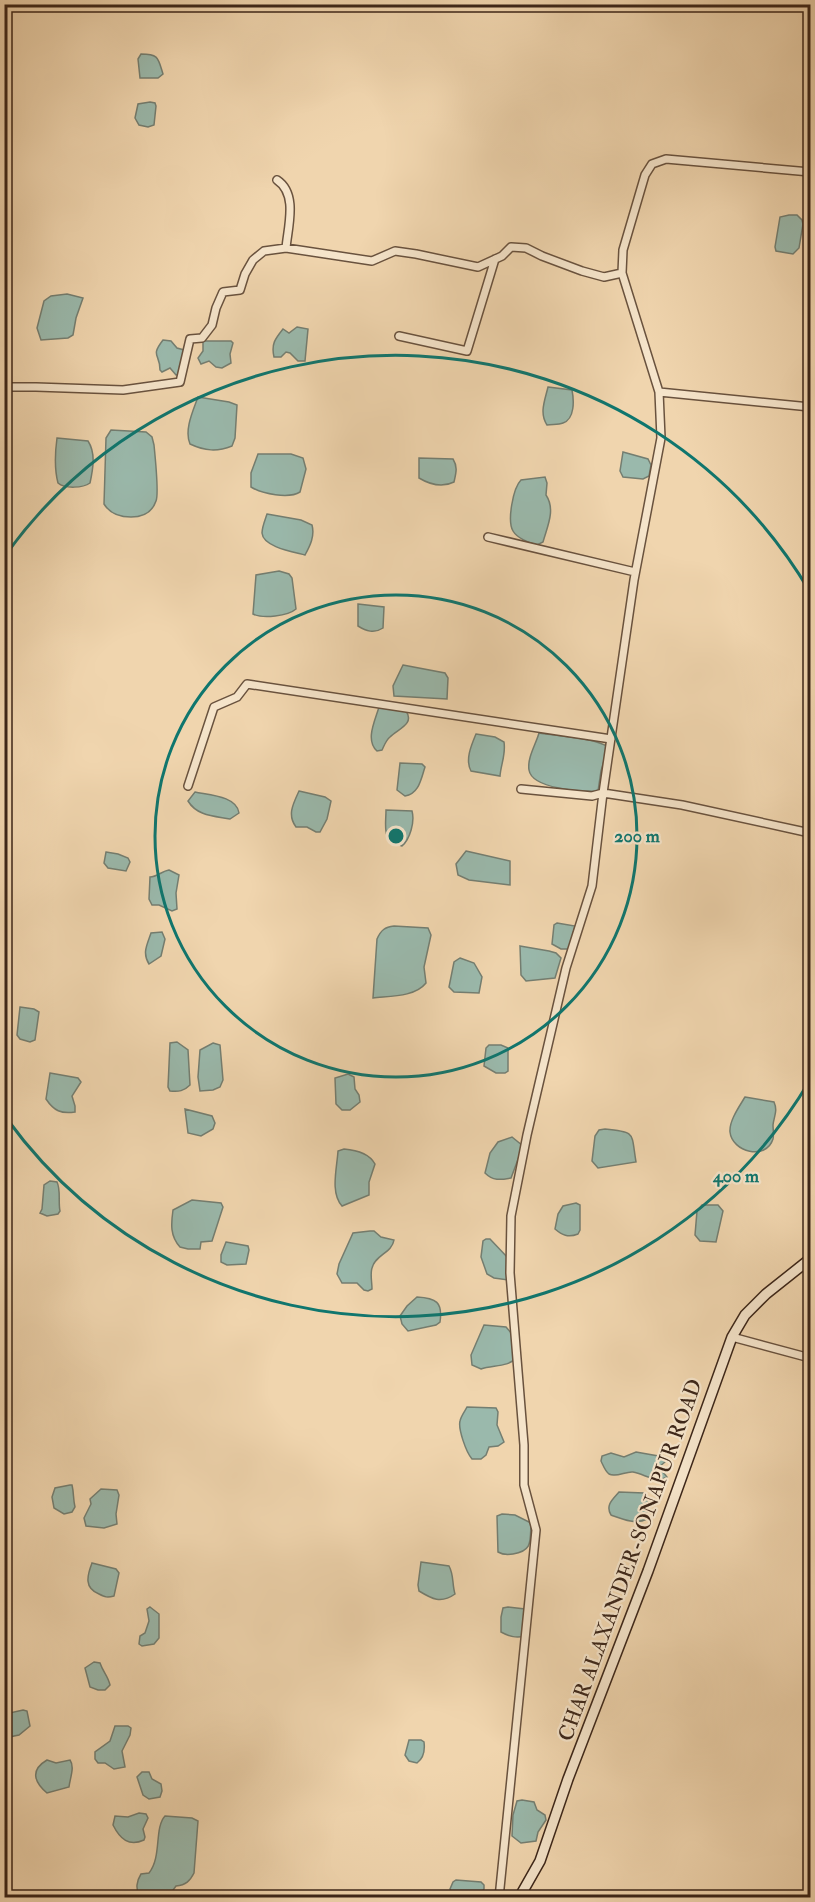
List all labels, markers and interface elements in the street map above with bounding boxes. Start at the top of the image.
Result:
text: 200 m [614,825,661,848]
centre of rings [386,826,406,846]
text: 400 m [712,1165,760,1188]
street label: CHAR ALAXANDER-SONAPUR ROAD [552,1375,709,1745]

